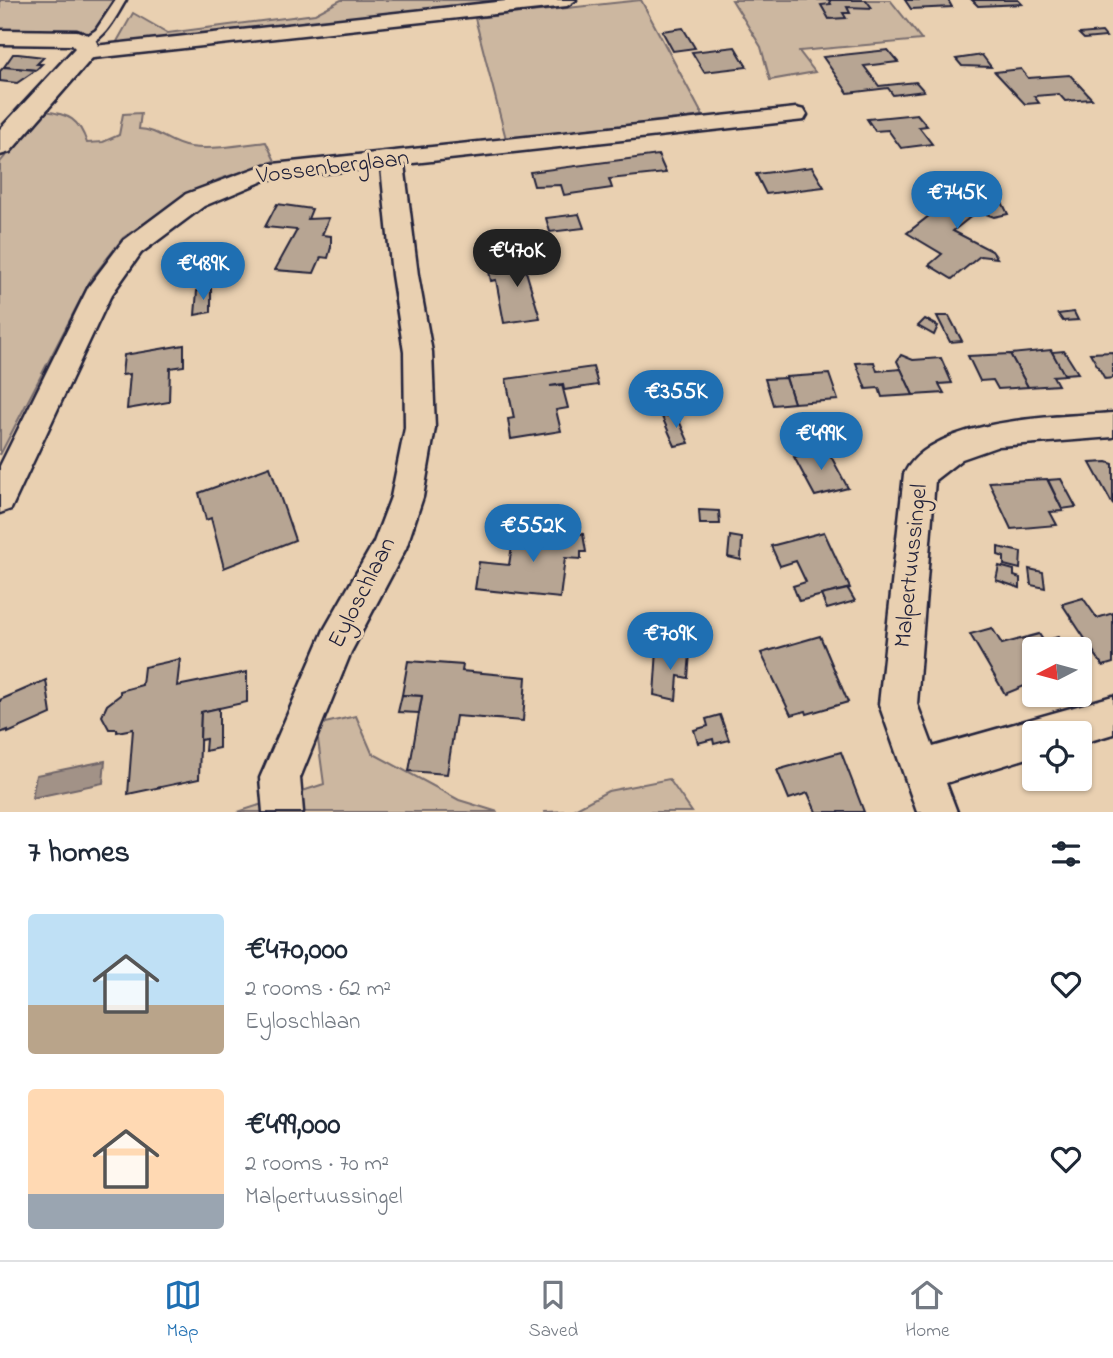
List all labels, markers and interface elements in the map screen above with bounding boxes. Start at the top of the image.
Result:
street label: Vossenberglaan [254,141,411,195]
pin: €745K [908,172,1006,231]
text: €745K [927,177,987,210]
pin: €470K [468,230,566,289]
text: €470K [489,235,545,268]
pin: €489K [154,243,252,302]
text: €489K [177,248,229,281]
pin: €355K [627,370,725,430]
text: €355K [645,376,708,409]
pin: €499K [772,412,870,472]
text: €499K [796,418,846,451]
street label: Malpertuussingel [886,482,938,650]
pin: €552K [484,504,582,564]
text: €552K [501,510,565,543]
street label: Eyloschlaan [320,531,407,655]
pin: €709K [621,612,719,672]
text: €709K [643,618,697,651]
north arrow [1022,637,1092,707]
map controls [1022,637,1092,791]
button: locate [1022,721,1092,791]
text: 7 homes [28,832,130,876]
icon: filters [1047,835,1085,873]
text: €470,000 [245,929,348,973]
icon: home [84,942,168,1026]
icon: heart [1047,965,1085,1003]
text: 2 rooms · 62 m² [245,973,391,1006]
text: Eyloschlaan [245,1006,360,1039]
text: €499,000 [245,1104,340,1148]
icon: home [84,1117,168,1201]
icon: heart [1047,1140,1085,1178]
text: 2 rooms · 70 m² [245,1148,389,1181]
text: Malpertuussingel [245,1181,403,1214]
tab: Map [164,1276,202,1345]
tab: Saved [529,1276,578,1345]
tab: Home [905,1276,949,1345]

